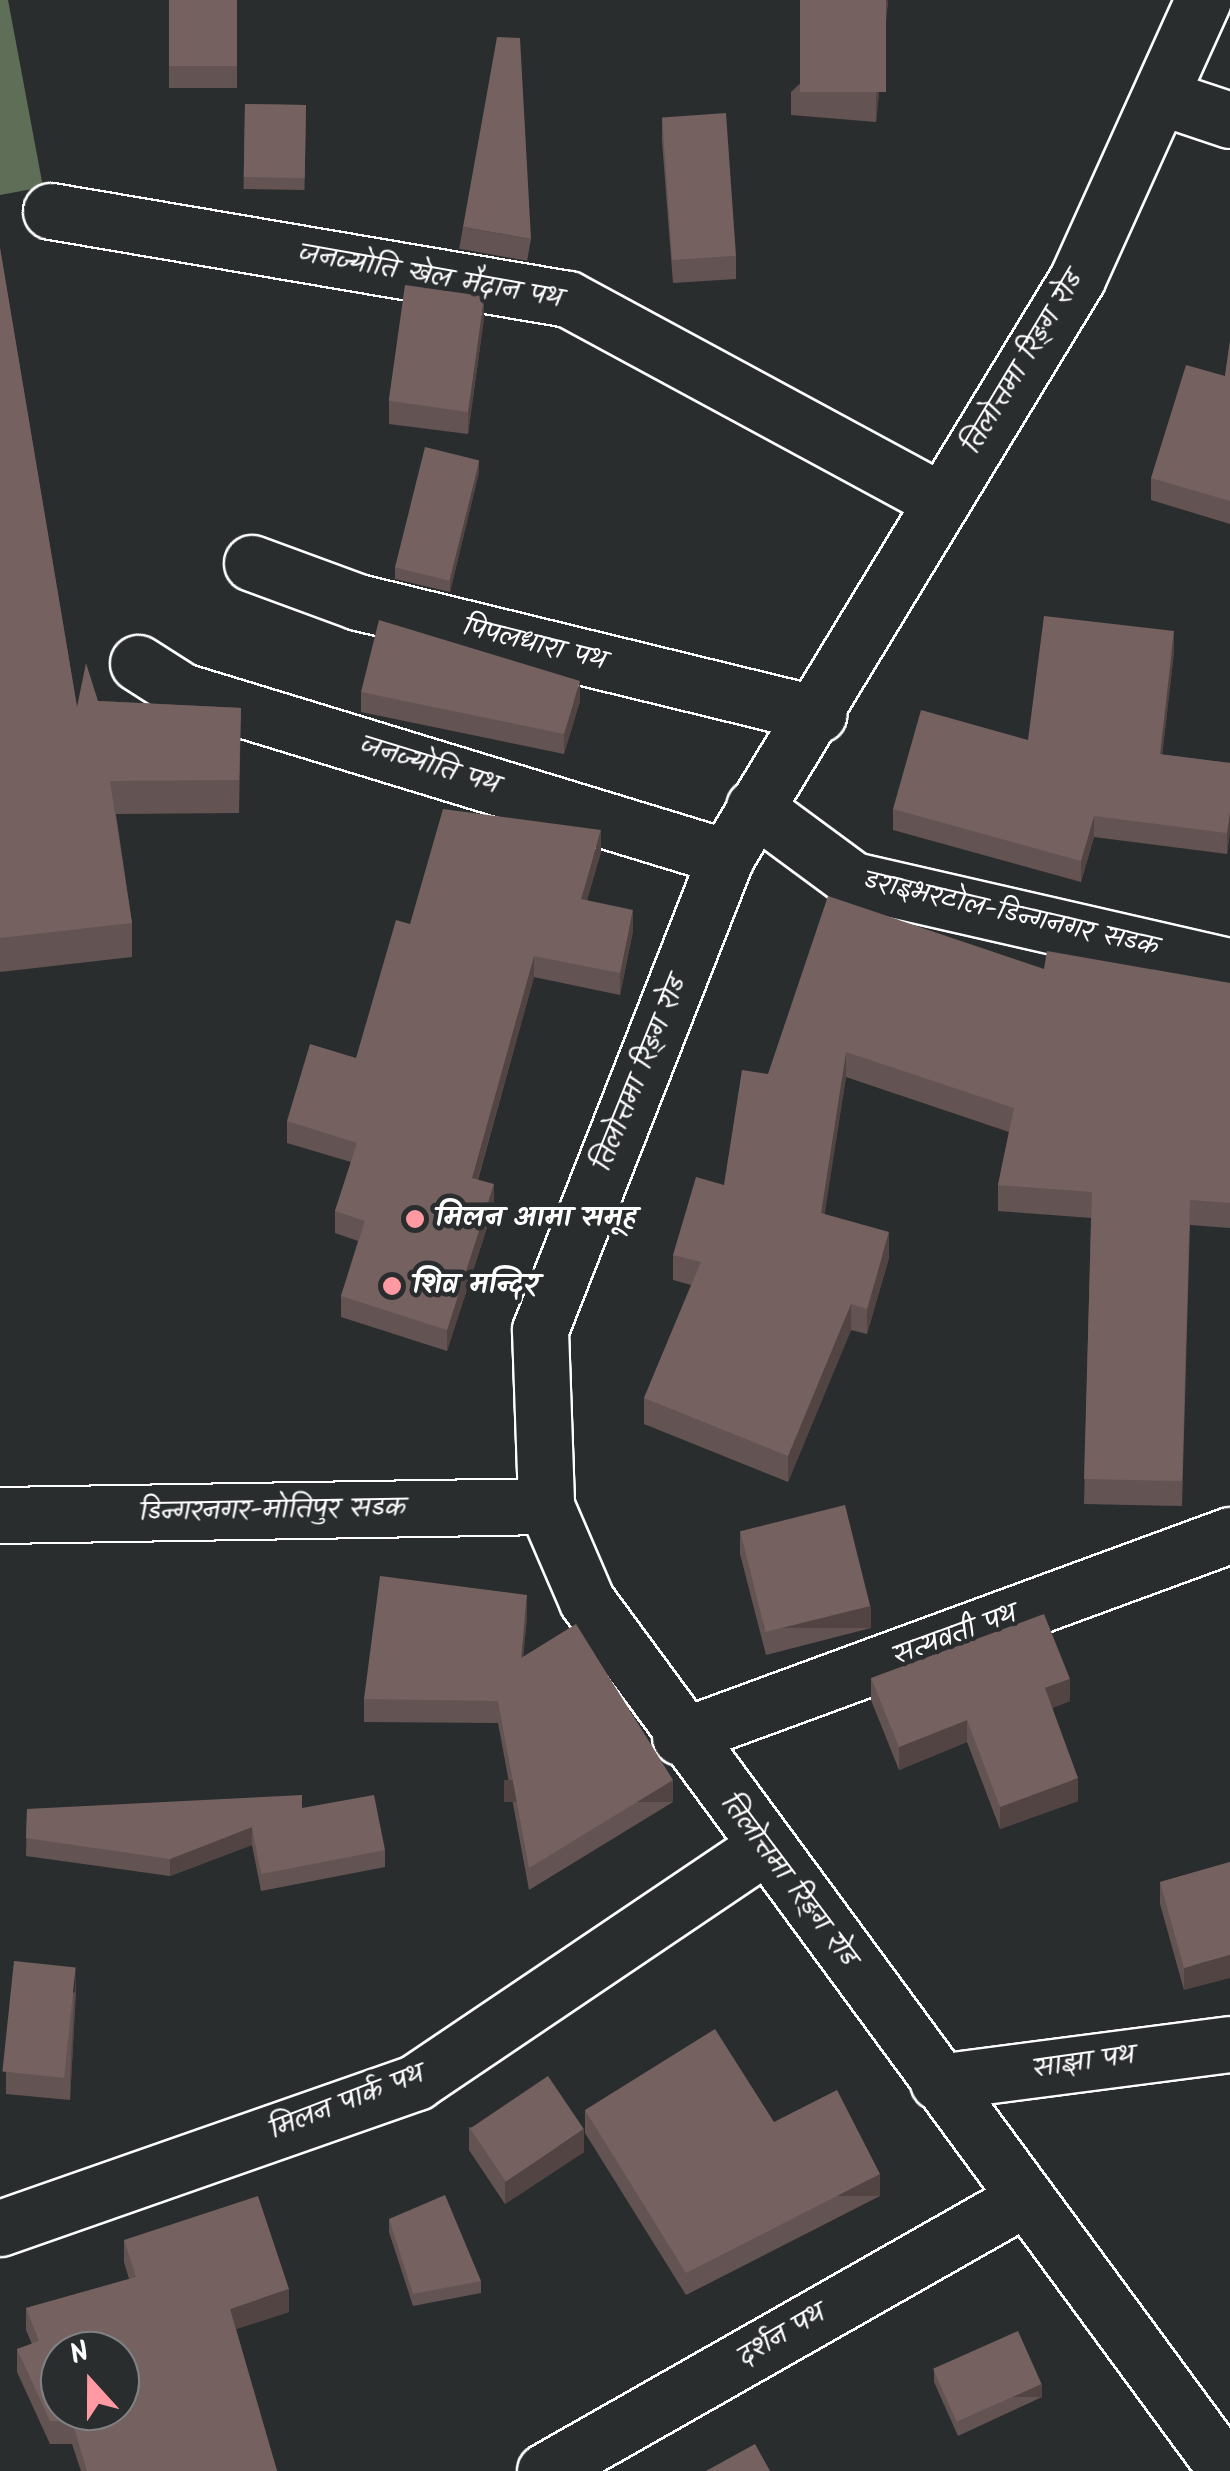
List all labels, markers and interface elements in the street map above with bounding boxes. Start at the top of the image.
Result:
street label: जनज्योति खेल मैदान पथ [295,237,565,317]
street label: तिलोत्तमा रिङ्ग रोड [956,266,1092,460]
street label: पिपलधारा पथ [459,611,609,679]
street label: जनज्योति पथ [355,729,503,803]
street label: डराइभरटोल-डिन्गनगर सडक [860,865,1162,965]
street label: तिलोत्तमा रिङ्ग रोड [587,972,695,1176]
place label: मिलन आमा समूह [435,1202,636,1236]
marker: मिलन आमा समूह [404,1208,426,1230]
place label: शिव मन्दिर [412,1269,538,1303]
marker: शिव मन्दिर [381,1275,403,1297]
street label: डिन्गरनगर-मोतिपुर सडक [139,1492,407,1530]
street label: सत्यवती पथ [889,1598,1021,1674]
street label: तिलोत्तमा रिङ्ग रोड [712,1788,864,1974]
street label: साझा पथ [1031,2039,1137,2087]
street label: मिलन पार्क पथ [265,2058,429,2148]
street label: दर्शन पथ [732,2298,832,2374]
text: N [63,2330,96,2379]
north arrow [40,2331,140,2431]

